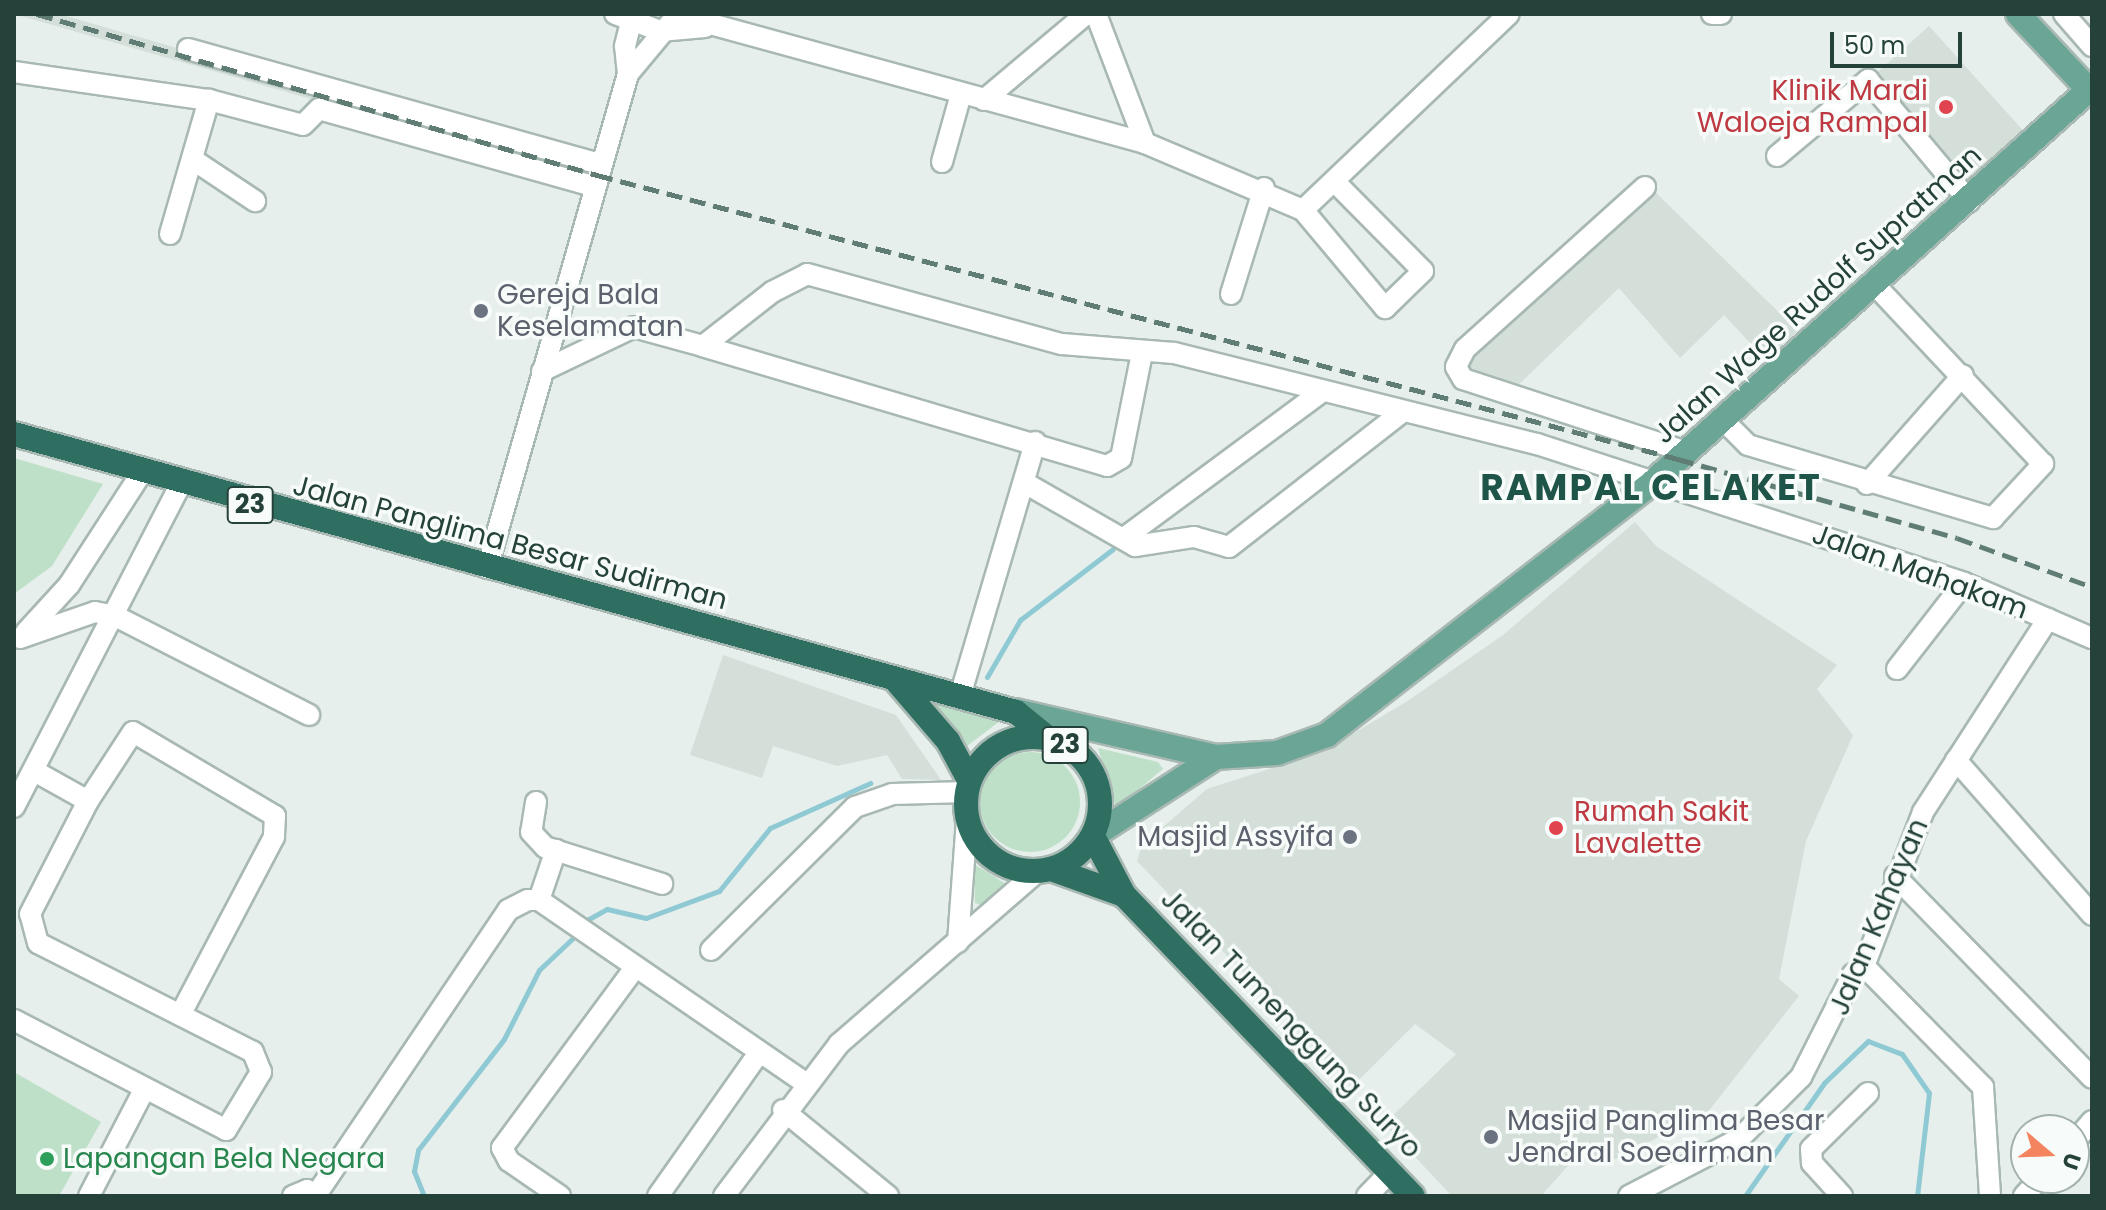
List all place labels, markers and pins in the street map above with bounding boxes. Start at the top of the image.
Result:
place label: Klinik Mardi Waloeja Rampal [1697,74,1928,140]
marker: Klinik Mardi Waloeja Rampal [1935,96,1957,118]
place label: Gereja Bala Keselamatan [497,278,684,344]
marker: Gereja Bala Keselamatan [472,302,490,320]
place label: Rumah Sakit Lavalette [1574,795,1749,861]
marker: Rumah Sakit Lavalette [1545,817,1567,839]
place label: Masjid Assyifa [1137,820,1334,854]
marker: Masjid Assyifa [1341,828,1359,846]
place label: Masjid Panglima Besar Jendral Soedirman [1507,1104,1824,1170]
marker: Masjid Panglima Besar Jendral Soedirman [1482,1128,1500,1146]
place label: Lapangan Bela Negara [63,1142,385,1176]
marker: Lapangan Bela Negara [38,1150,56,1168]

